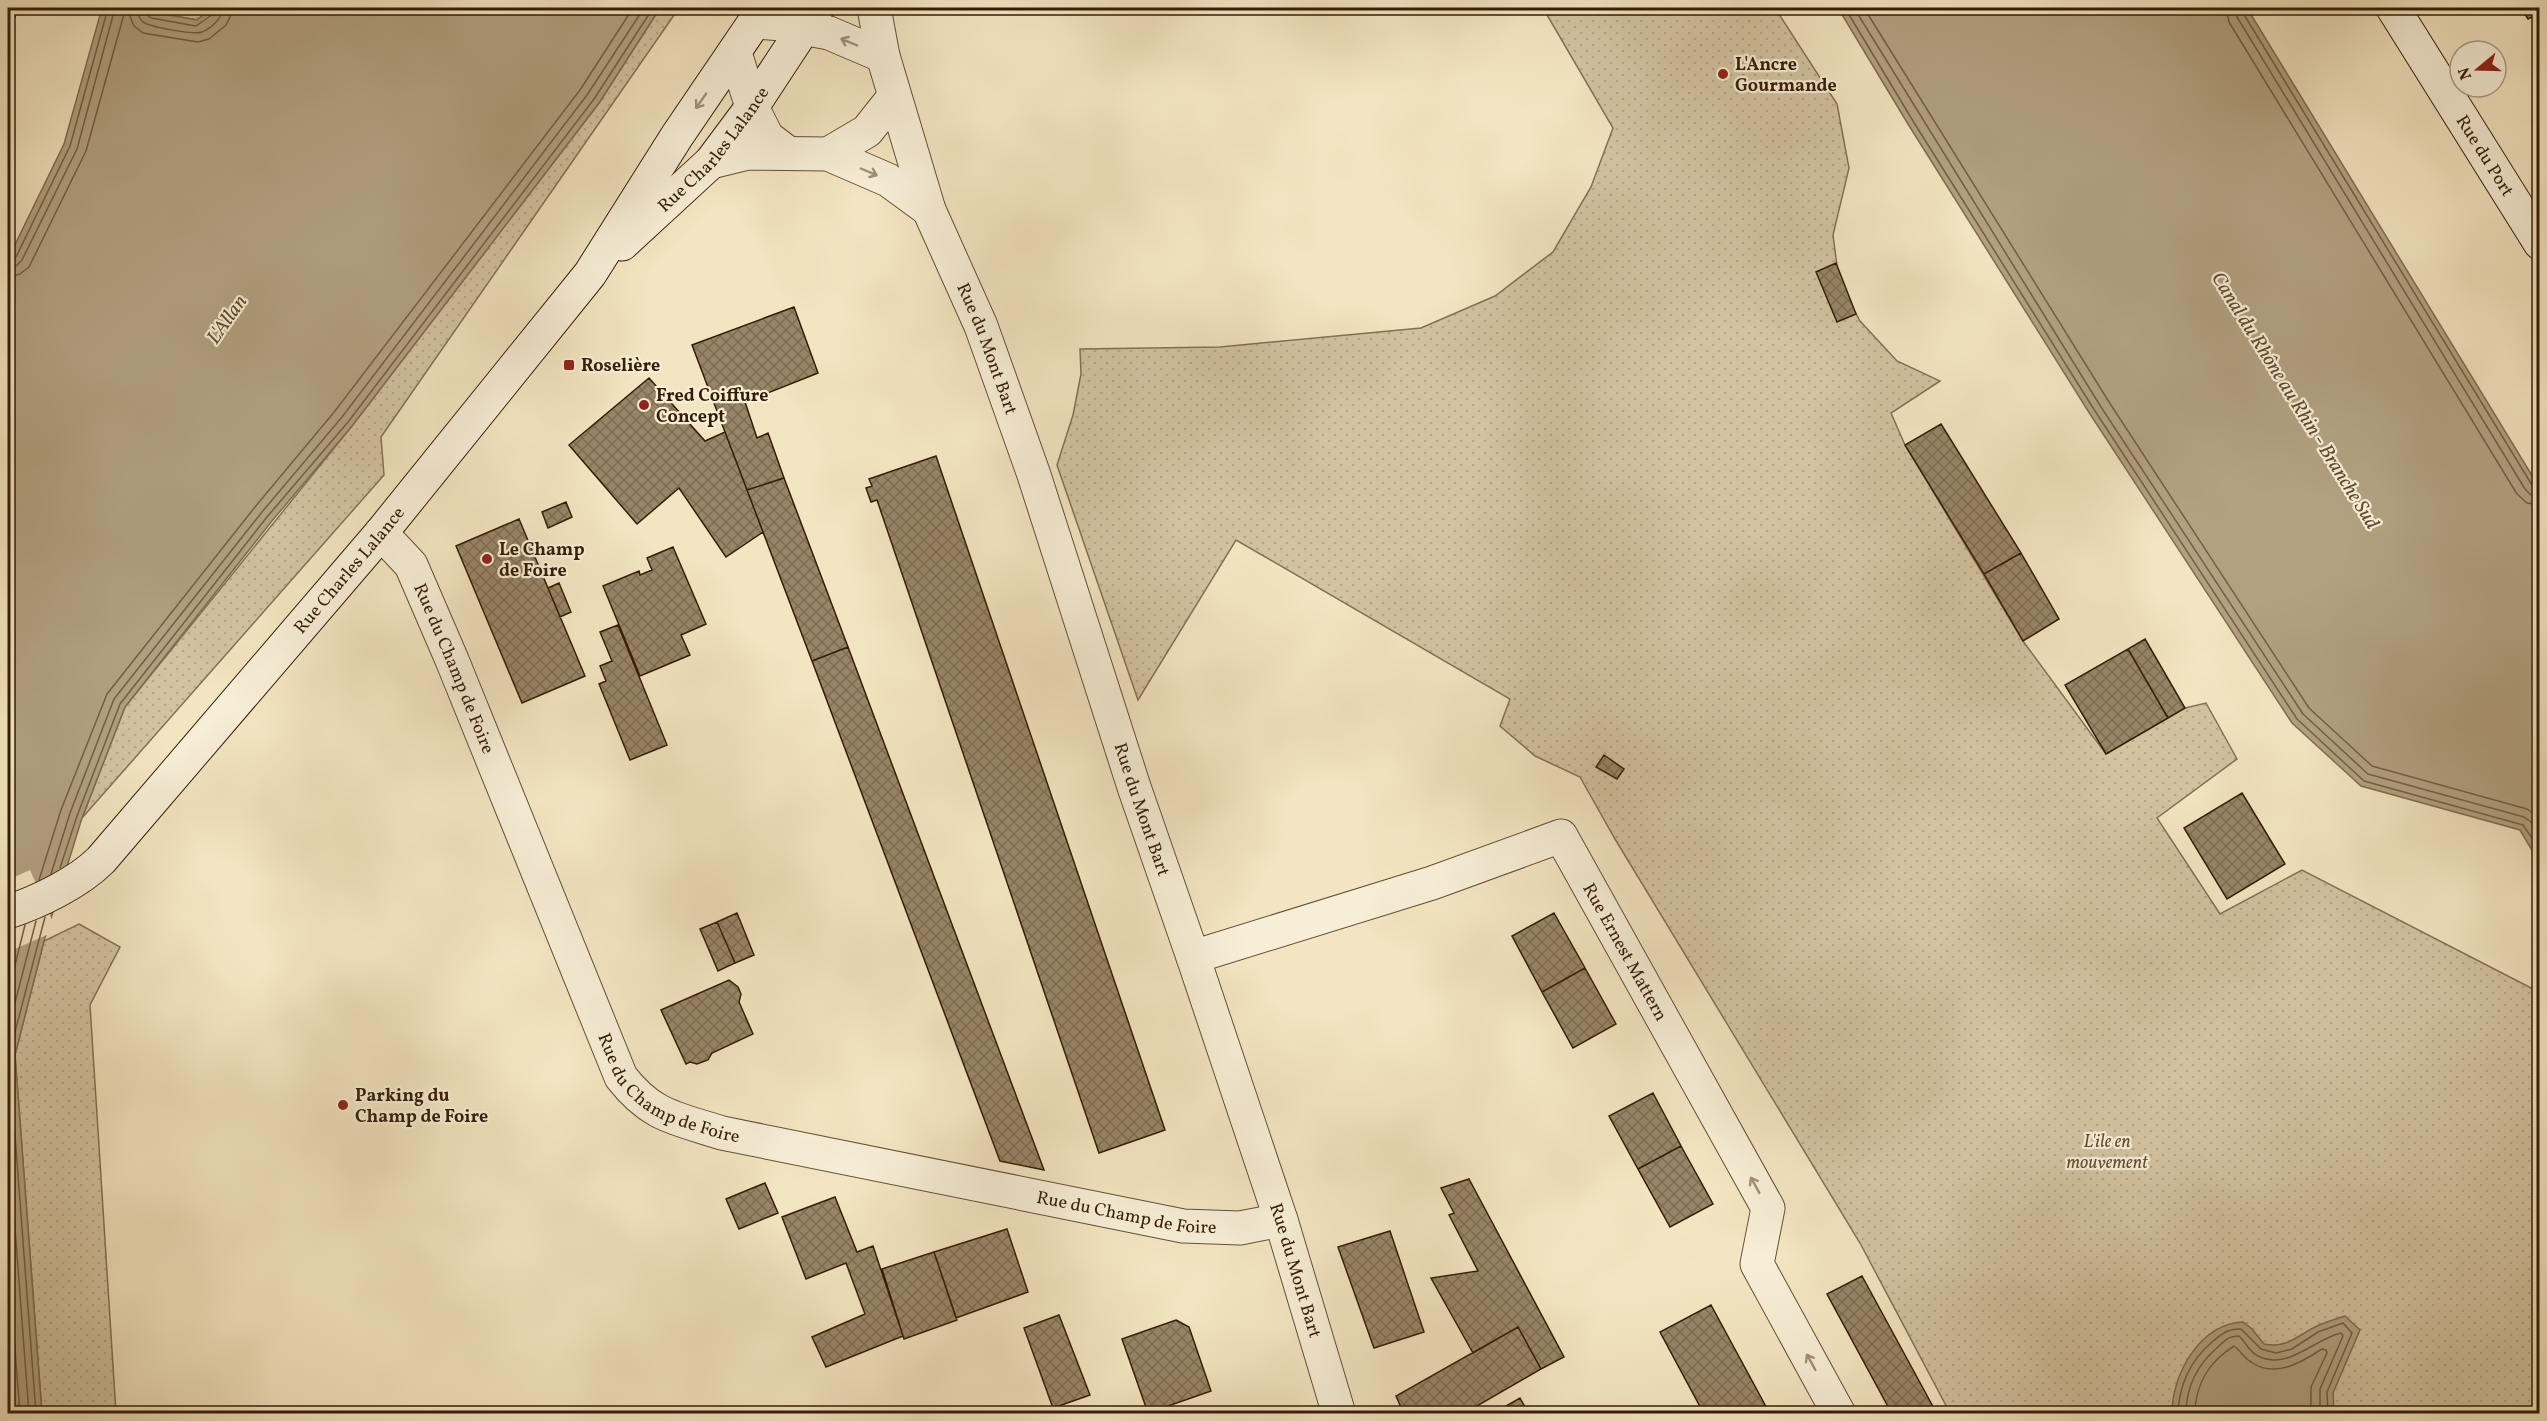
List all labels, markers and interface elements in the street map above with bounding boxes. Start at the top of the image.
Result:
one-way arrow [840,36,858,47]
north arrow [2448,39,2508,99]
place label: L'Ancre Gourmande [1735,53,1837,99]
text: N [2453,64,2478,82]
marker: L'Ancre Gourmande [1716,67,1730,81]
street label: Rue Charles Lalance [653,82,776,219]
one-way arrow [695,92,707,108]
street label: Rue du Port [2449,111,2519,202]
one-way arrow [860,167,878,178]
water label: Canal du Rhône au Rhin - Branche Sud [2203,267,2385,535]
street label: Rue du Mont Bart [949,279,1023,418]
water label: L'Allan [201,290,255,350]
place label: Roselière [581,354,660,379]
marker: Roselière [562,358,576,372]
place label: Fred Coiffure Concept [656,384,769,430]
marker: Fred Coiffure Concept [637,398,651,412]
street label: Rue Charles Lalance [289,502,411,640]
place label: Le Champ de Foire [499,538,585,584]
marker: Le Champ de Foire [480,552,494,566]
street label: Rue du Champ de Foire [406,580,500,758]
street label: Rue du Mont Bart [1107,740,1175,880]
street label: Rue Ernest Mattern [1576,879,1673,1026]
street label: Rue du Champ de Foire [591,1030,742,1150]
place label: Parking du Champ de Foire [355,1084,488,1130]
marker: Parking du Champ de Foire [336,1098,350,1112]
park label: L'ile en mouvement [2066,1130,2149,1176]
one-way arrow [1749,1177,1761,1194]
street label: Rue du Champ de Foire [1034,1186,1217,1241]
street label: Rue du Mont Bart [1262,1200,1327,1341]
one-way arrow [1805,1354,1817,1371]

